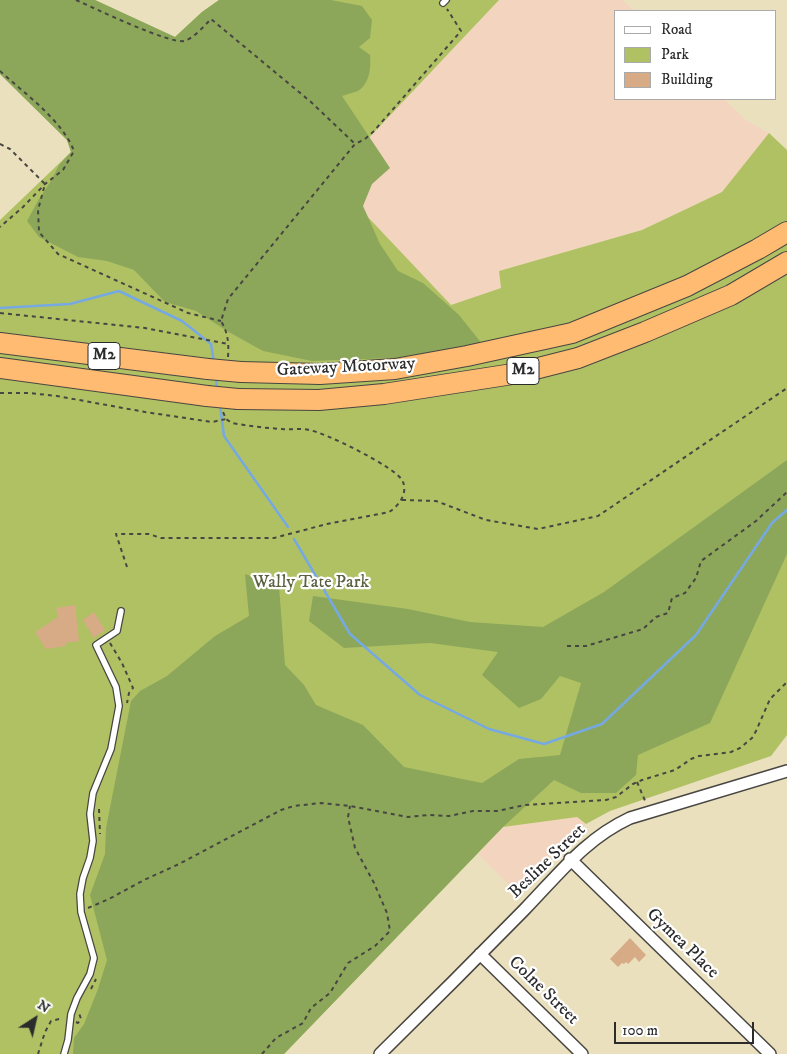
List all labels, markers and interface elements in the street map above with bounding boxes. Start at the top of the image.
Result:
legend [614,10,777,100]
text: Road [661,20,692,39]
text: Park [661,45,689,64]
text: Building [661,70,713,89]
road number: M2 [88,342,120,370]
street label: Gateway Motorway [276,354,416,382]
road number: M2 [507,358,539,384]
park label: Wally Tate Park [253,572,369,594]
street label: Besline Street [505,820,591,904]
street label: Gymea Place [641,904,723,984]
street label: Colne Street [503,952,583,1030]
north arrow [10,994,60,1044]
text: N [34,996,53,1017]
scale bar [617,1012,757,1044]
text: 100 m [622,1021,658,1040]

